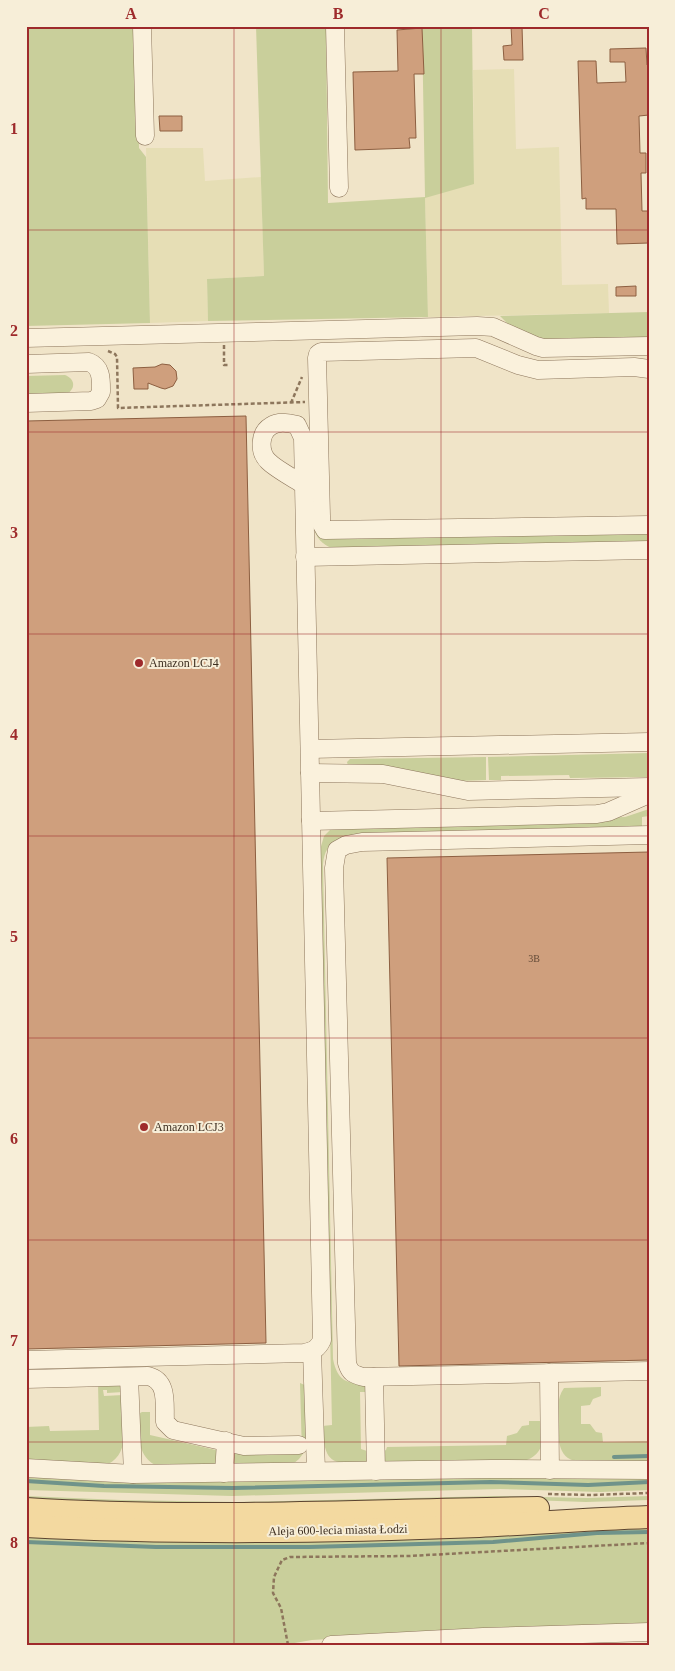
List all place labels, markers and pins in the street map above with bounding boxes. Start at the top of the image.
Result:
place label: Amazon LCJ4 [149,656,219,670]
marker: Amazon LCJ4 [133,657,145,669]
place label: Amazon LCJ3 [154,1120,224,1134]
marker: Amazon LCJ3 [138,1121,150,1133]

